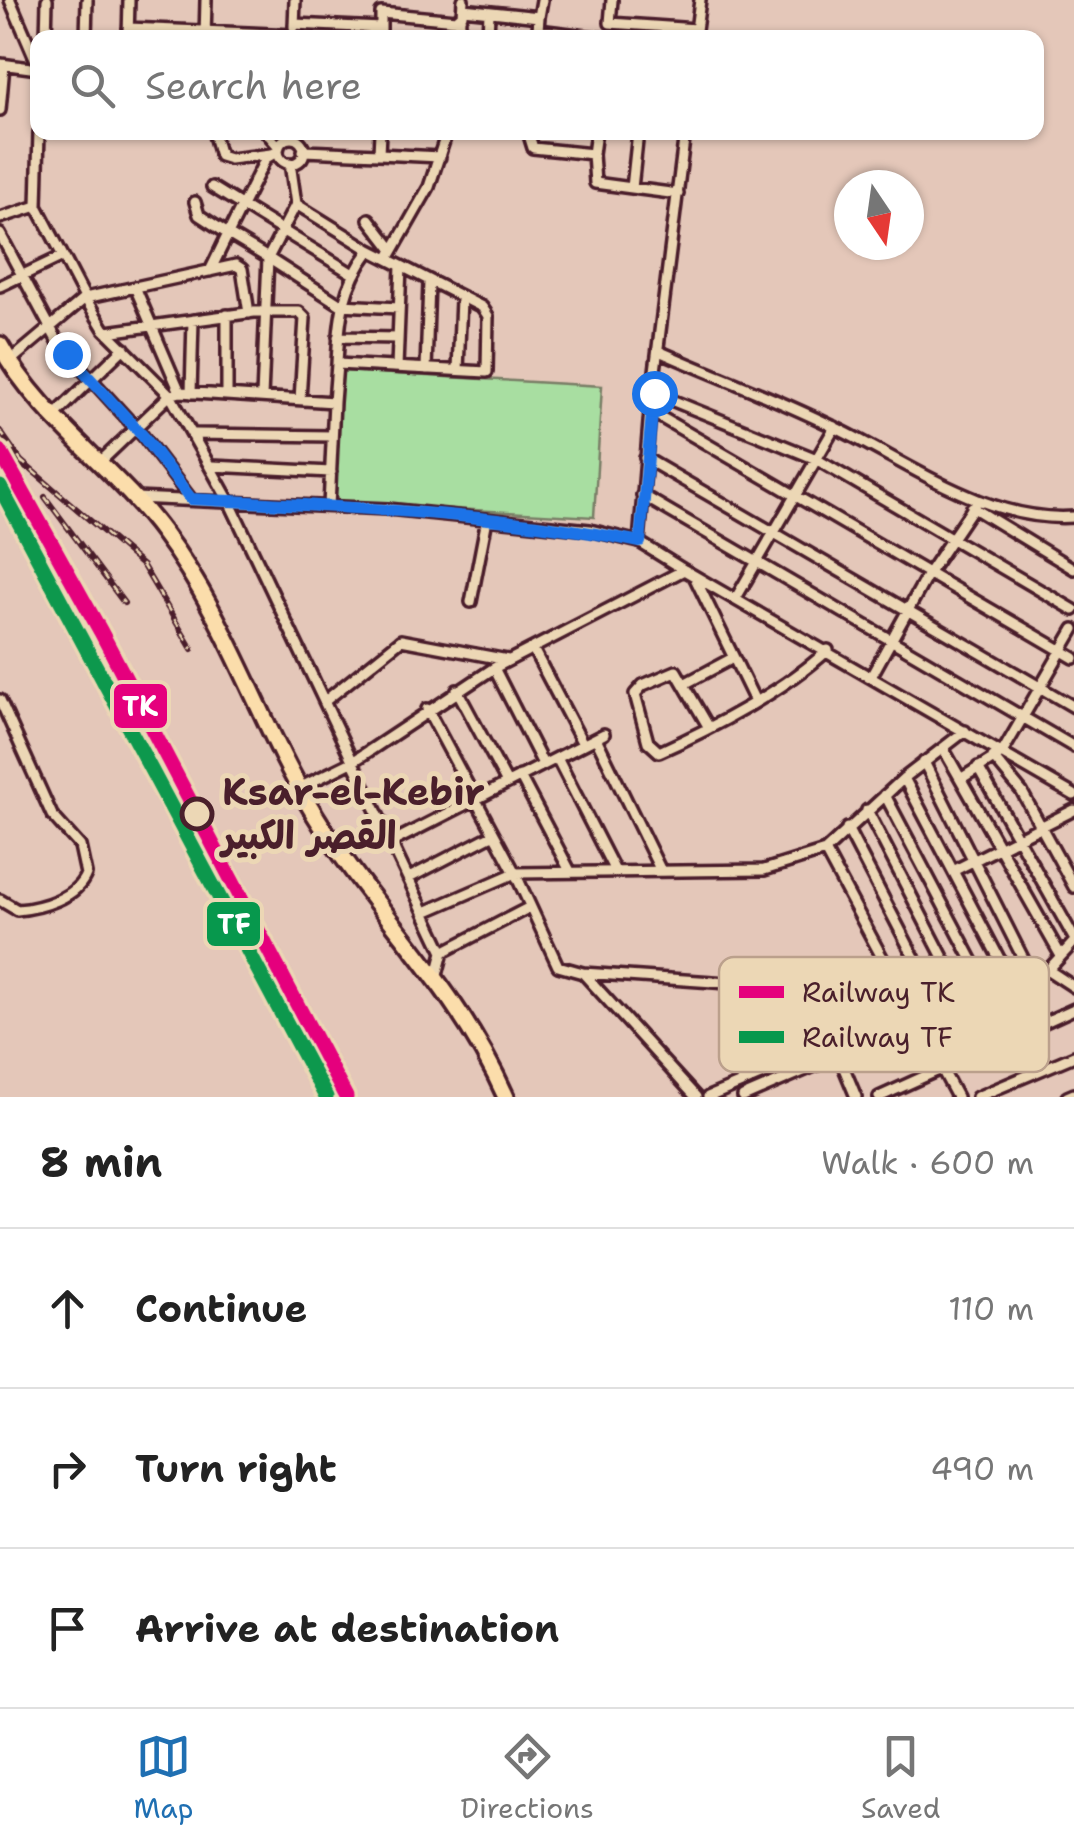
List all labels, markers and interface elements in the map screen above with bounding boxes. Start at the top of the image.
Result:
search box [30,30,1044,140]
icon: search [65,58,120,113]
text: Search here [145,60,362,111]
north arrow [834,170,924,260]
route end [45,332,91,378]
route start [632,371,678,417]
line badge: TK [112,682,169,730]
text: TK [122,687,158,725]
place label: Ksar-el-Kebir القصر الكبير [219,766,485,861]
marker: Ksar-el-Kebir القصر الكبير [181,798,213,830]
line badge: TF [205,900,262,948]
text: TF [217,905,251,943]
legend [719,957,1049,1072]
text: Railway TK [802,973,955,1011]
text: Railway TF [802,1018,953,1056]
text: 8 min [40,1134,162,1190]
text: Walk · 600 m [821,1141,1034,1184]
icon: ahead [40,1281,95,1336]
text: Continue [135,1283,307,1334]
text: 110 m [948,1287,1034,1330]
icon: right [40,1441,95,1496]
text: Turn right [135,1443,337,1494]
text: 490 m [930,1447,1034,1490]
icon: arrive [40,1601,95,1656]
text: Arrive at destination [135,1603,559,1654]
tab: Map [134,1729,193,1827]
tab: Directions [460,1729,594,1827]
tab: Saved [861,1729,940,1827]

